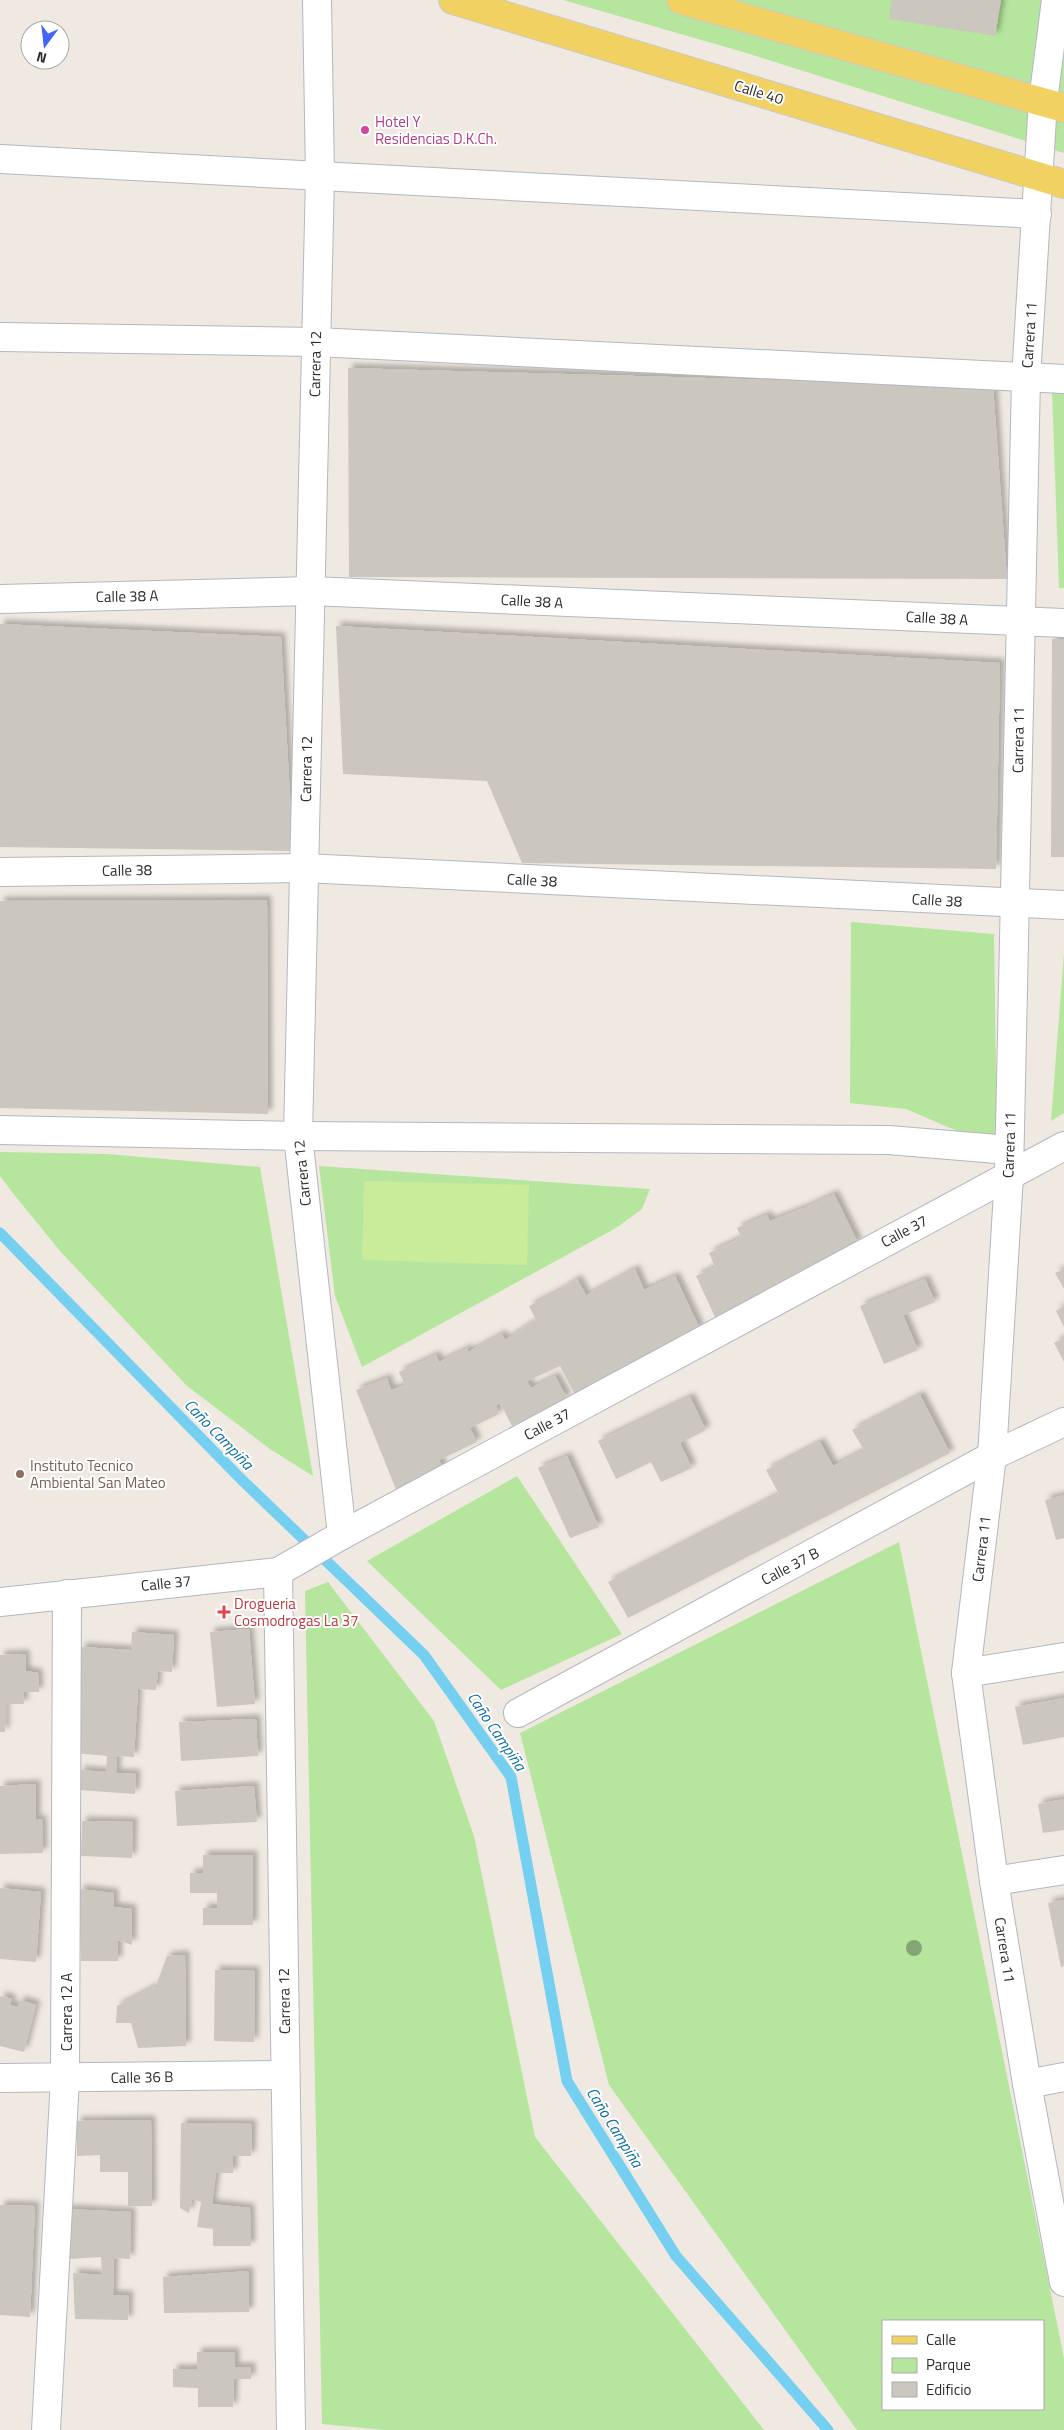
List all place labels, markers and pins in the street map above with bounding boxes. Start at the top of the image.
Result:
place label: Hotel Y Residencias D.K.Ch. [375,110,497,150]
marker: Hotel Y Residencias D.K.Ch. [359,124,371,136]
place label: Instituto Tecnico Ambiental San Mateo [30,1454,166,1494]
marker: Instituto Tecnico Ambiental San Mateo [14,1468,26,1480]
place label: Drogueria Cosmodrogas La 37 [234,1592,359,1632]
marker: Drogueria Cosmodrogas La 37 [218,1606,230,1618]

